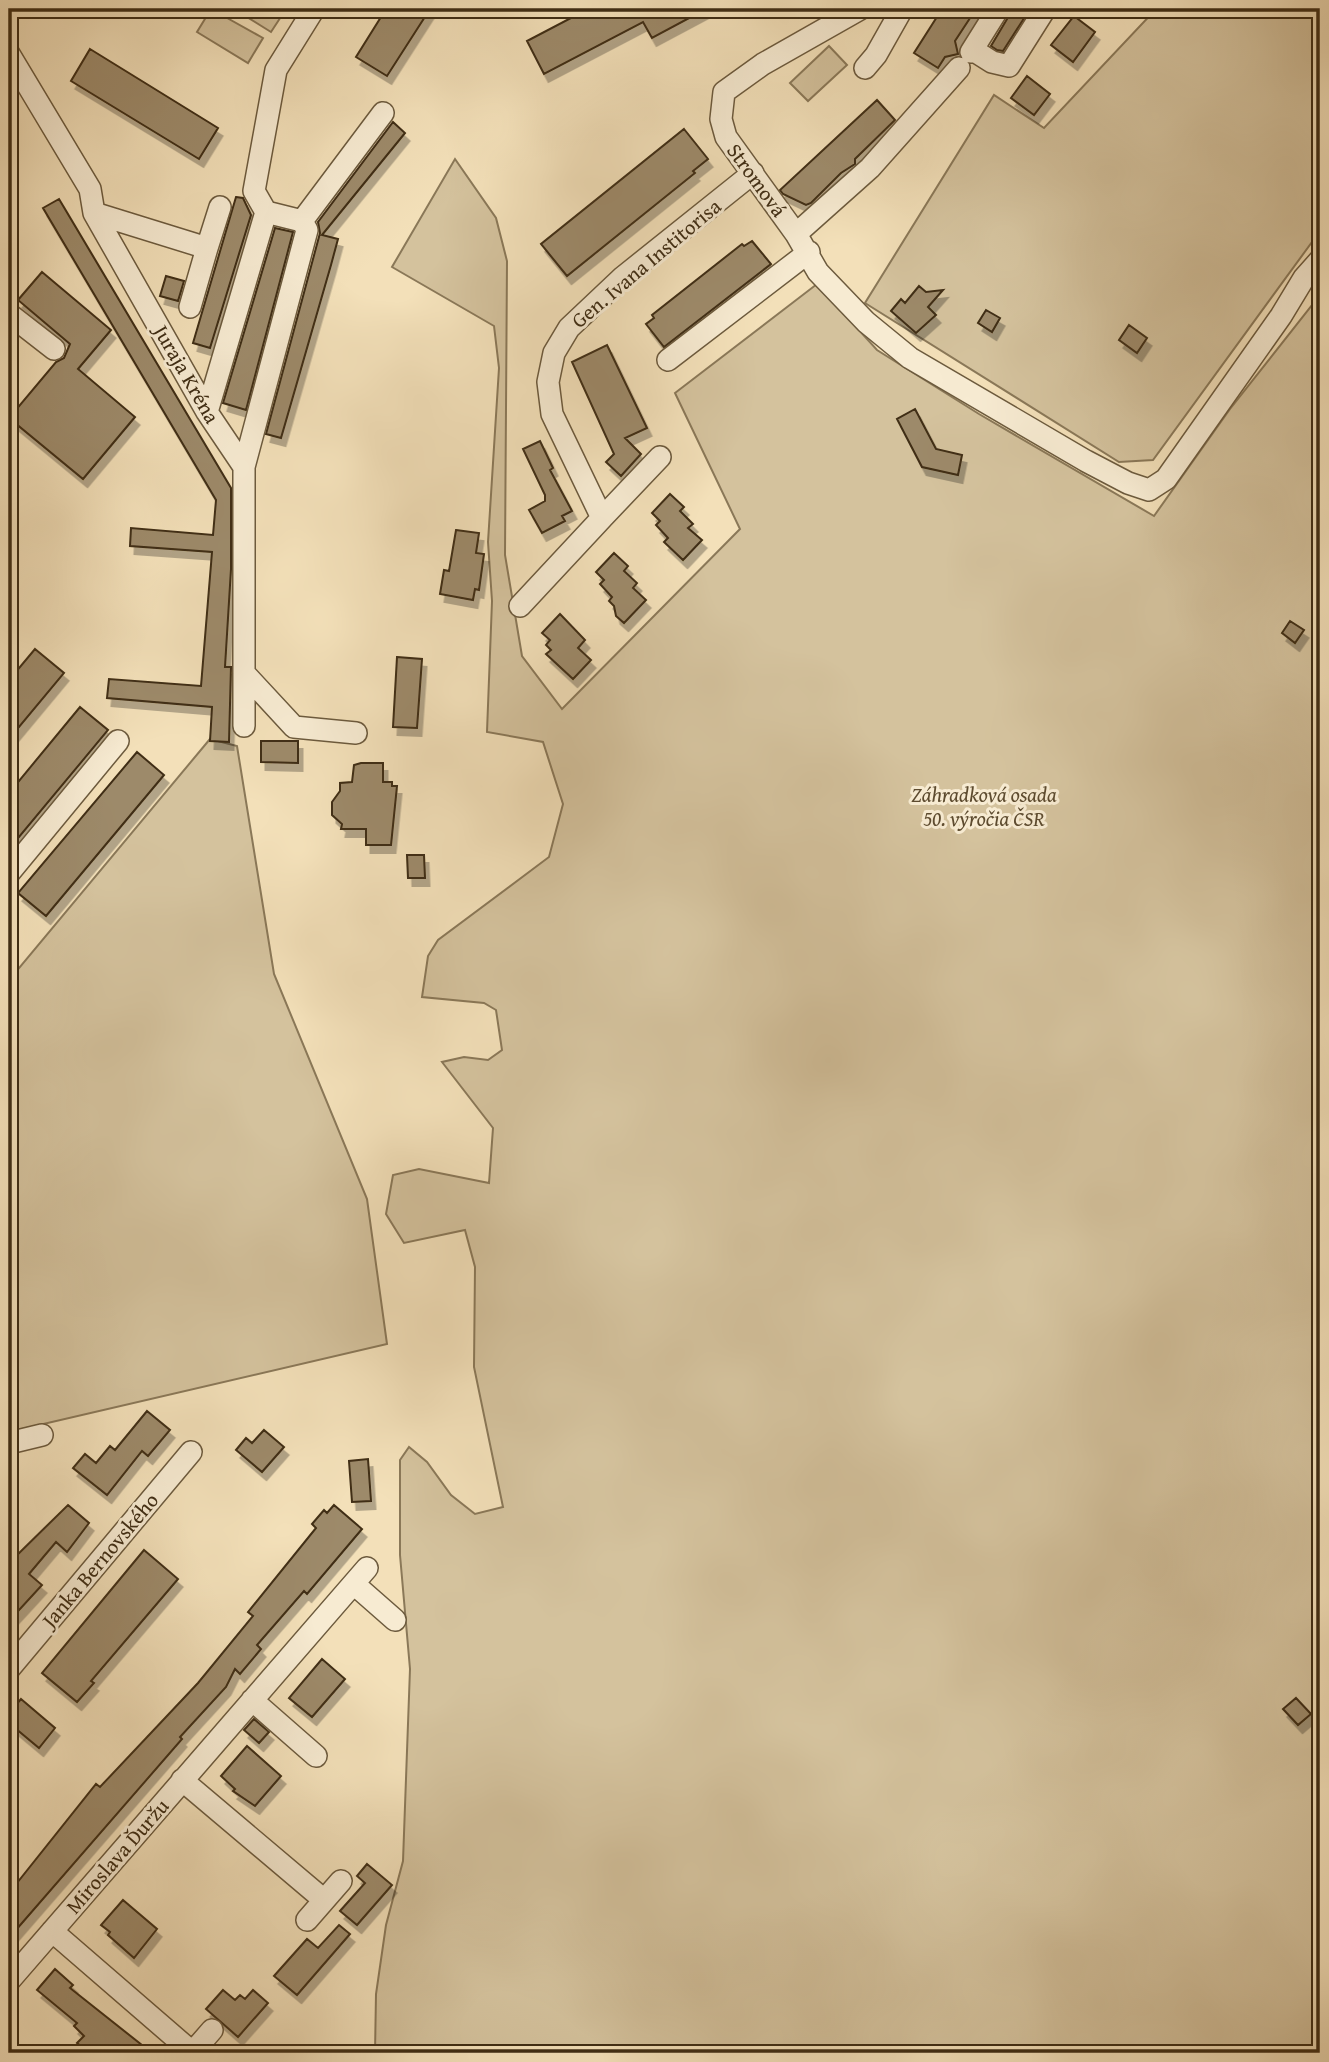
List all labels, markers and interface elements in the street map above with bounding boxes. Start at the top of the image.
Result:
street label: Stromová [720,137,794,223]
street label: Gen. Ivana Institorisa [564,191,728,335]
street label: Juraja Kréna [145,316,228,429]
park label: Záhradková osada 50. výročia ČSR [911,779,1057,834]
street label: Janka Bernovského [32,1486,166,1637]
street label: Miroslava Ďuržu [58,1791,176,1920]

